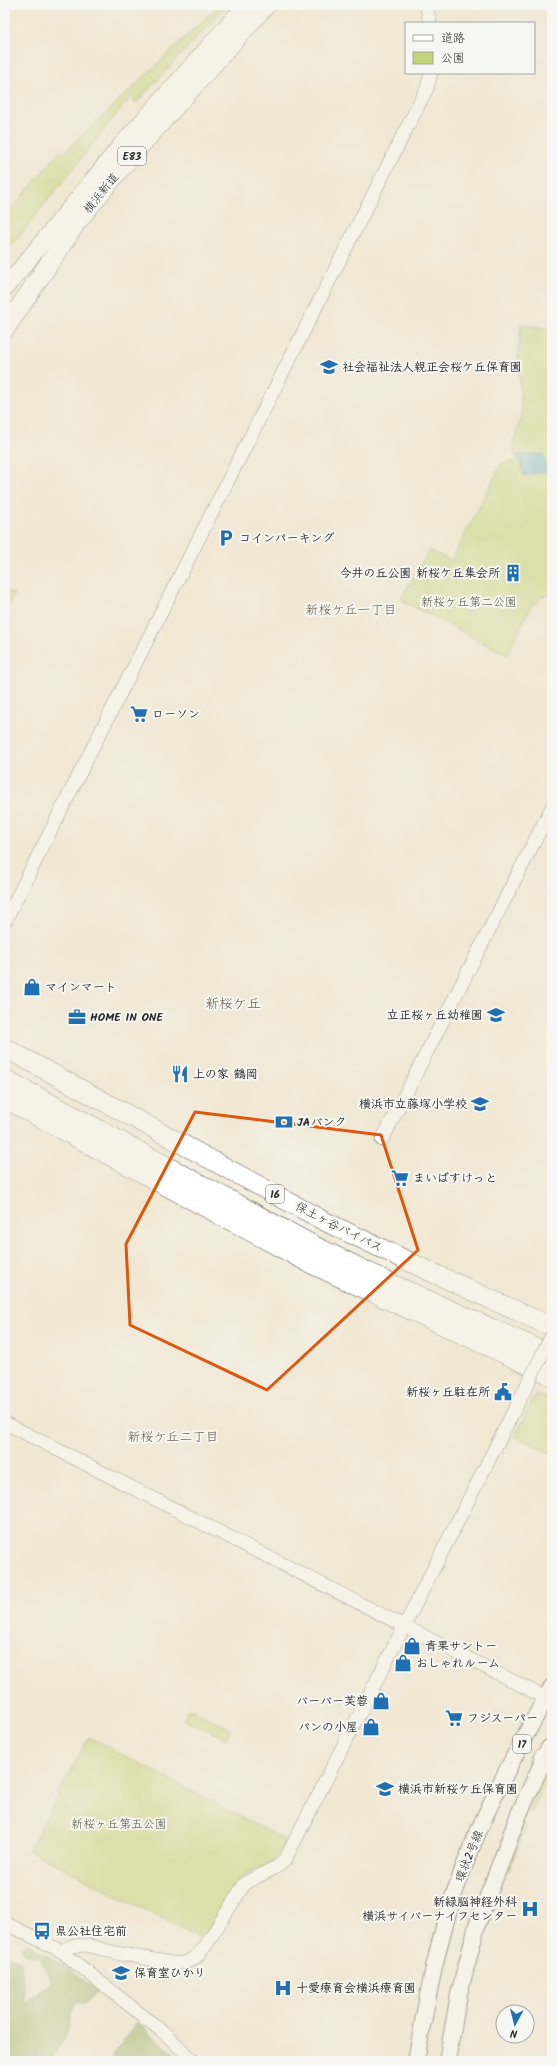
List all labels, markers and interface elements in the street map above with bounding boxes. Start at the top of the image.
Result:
legend [405,22,535,74]
text: 道路 [441,29,465,48]
text: 公園 [441,49,465,68]
road number: E83 [118,147,146,165]
street label: 横浜新道 [79,169,124,218]
school or university icon: 社会福祉法人親正会桜ケ丘保育園 [319,357,339,377]
place label: 社会福祉法人親正会桜ケ丘保育園 [342,358,522,377]
parking icon: コインパーキング [216,528,236,548]
place label: コインパーキング [239,529,335,548]
building icon: 今井の丘公園 新桜ケ丘集会所 [503,563,523,583]
place label: 今井の丘公園 新桜ケ丘集会所 [339,564,501,583]
park label: 新桜ケ丘第二公園 [421,593,517,612]
district label: 新桜ケ丘一丁目 [305,600,397,621]
supermarket icon: ローソン [129,704,149,724]
place label: ローソン [152,705,200,724]
shop icon: マインマート [22,977,42,997]
place label: マインマート [45,978,117,997]
district label: 新桜ケ丘 [205,993,261,1015]
school or university icon: 立正桜ヶ丘幼稚園 [486,1005,506,1025]
place label: 立正桜ヶ丘幼稚園 [387,1006,483,1025]
office icon: HOME IN ONE [67,1007,87,1027]
place label: HOME IN ONE [90,1008,164,1027]
restaurant icon: 上の家 鶴岡 [170,1064,190,1084]
place label: 上の家 鶴岡 [193,1065,258,1084]
school or university icon: 横浜市立藤塚小学校 [470,1094,490,1114]
place label: 横浜市立藤塚小学校 [359,1095,467,1114]
bank icon: JAバンク [274,1112,294,1132]
place label: JAバンク [297,1113,346,1132]
supermarket icon: まいばすけっと [390,1168,410,1188]
place label: まいばすけっと [413,1169,497,1188]
road number: 16 [266,1185,284,1203]
street label: 保土ヶ谷バイパス [292,1197,386,1258]
public building icon: 新桜ヶ丘駐在所 [493,1382,513,1402]
place label: 新桜ヶ丘駐在所 [406,1383,491,1402]
district label: 新桜ケ丘二丁目 [127,1427,219,1448]
shop icon: 青果サントー [402,1636,422,1656]
place label: 青果サントー [425,1637,497,1656]
shop icon: おしゃれルーム [393,1653,413,1673]
place label: おしゃれルーム [416,1654,500,1673]
shop icon: バーバー芙蓉 [371,1691,391,1711]
place label: バーバー芙蓉 [296,1692,368,1711]
supermarket icon: フジスーパー [444,1708,464,1728]
place label: フジスーパー [467,1709,538,1728]
shop icon: パンの小屋 [361,1717,381,1737]
place label: パンの小屋 [298,1718,358,1737]
road number: 17 [513,1735,531,1753]
school or university icon: 横浜市新桜ケ丘保育園 [375,1779,395,1799]
place label: 横浜市新桜ケ丘保育園 [398,1780,518,1799]
park label: 新桜ヶ丘第五公園 [71,1815,167,1834]
street label: 環状2号線 [450,1827,489,1885]
place label: 新緑脳神経外科 横浜サイバーナイフセンター [362,1893,517,1926]
hospital icon: 新緑脳神経外科 横浜サイバーナイフセンター [520,1899,540,1919]
bus stop icon: 県公社住宅前 [32,1921,52,1941]
place label: 県公社住宅前 [55,1922,127,1941]
school or university icon: 保育室ひかり [111,1963,131,1983]
place label: 保育室ひかり [134,1964,206,1983]
hospital icon: 十愛療育会横浜療育園 [273,1978,293,1998]
place label: 十愛療育会横浜療育園 [296,1979,416,1998]
north arrow [495,2004,535,2044]
text: N [509,2024,518,2042]

